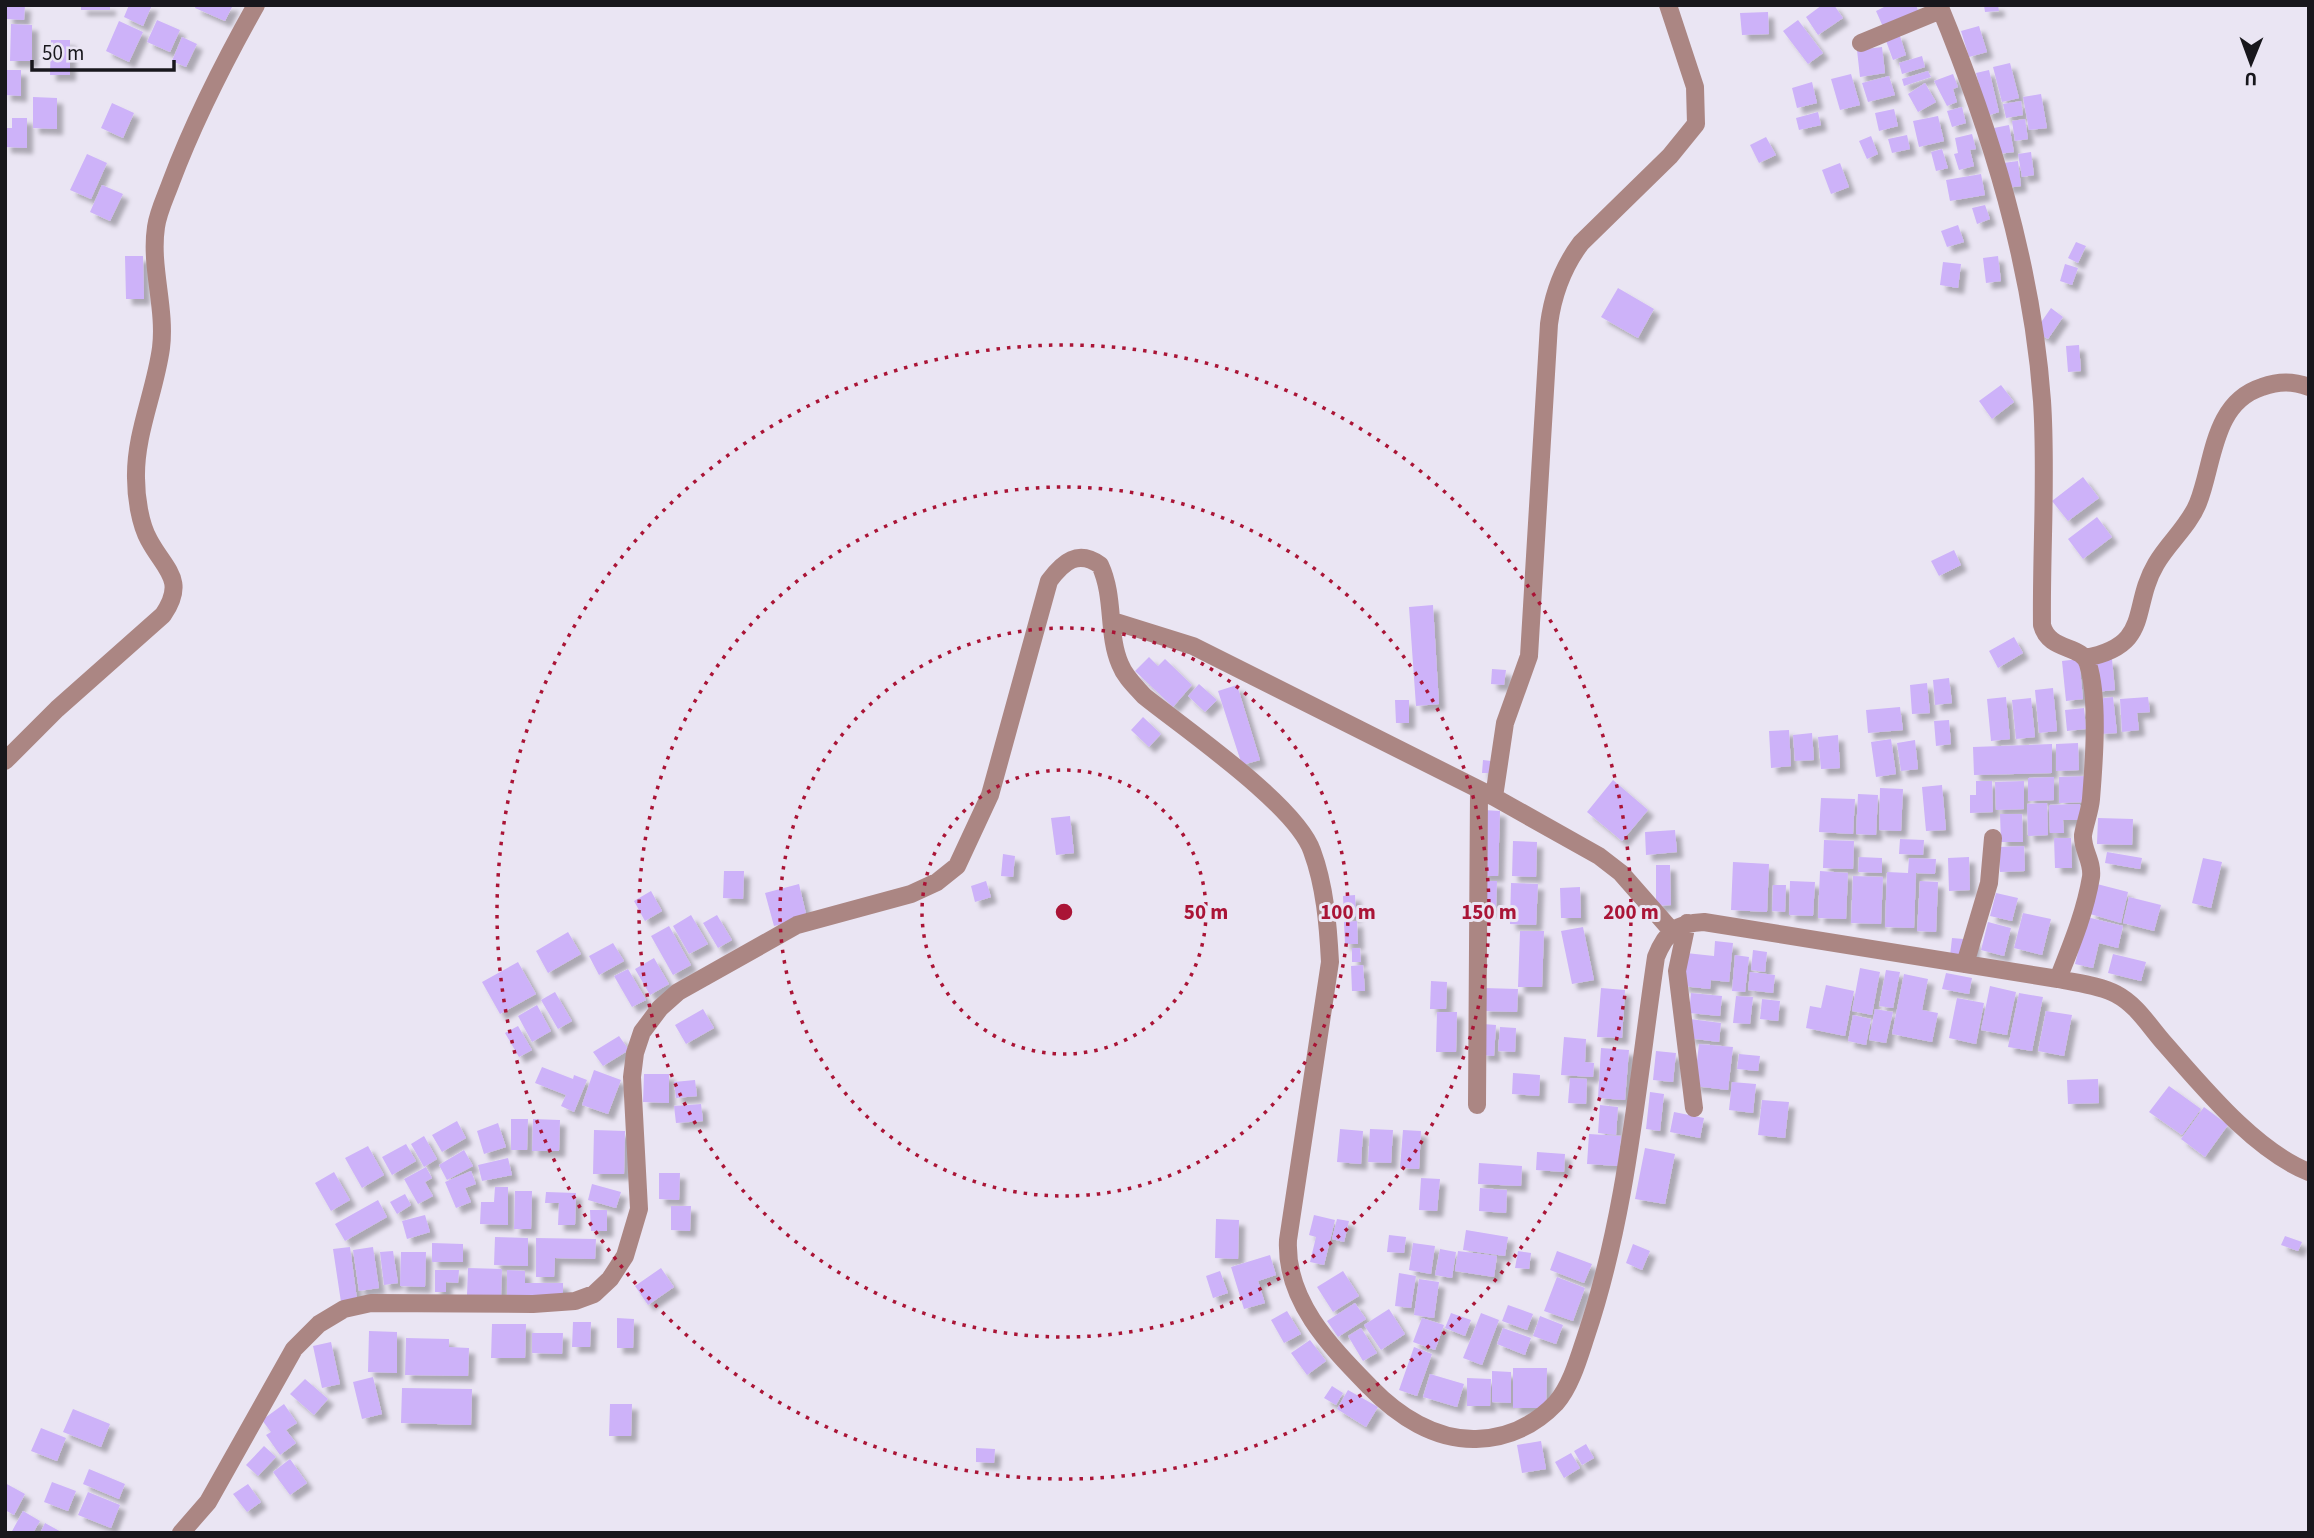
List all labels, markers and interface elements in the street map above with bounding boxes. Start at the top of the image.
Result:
scale bar [32,28,173,72]
north arrow [2216,28,2286,98]
text: 50 m [42,38,84,68]
text: U [2244,65,2257,92]
text: 50 m [1184,897,1228,927]
text: 100 m [1320,897,1376,927]
text: 150 m [1461,897,1517,927]
text: 200 m [1603,897,1659,927]
centre of rings [1052,900,1076,924]

